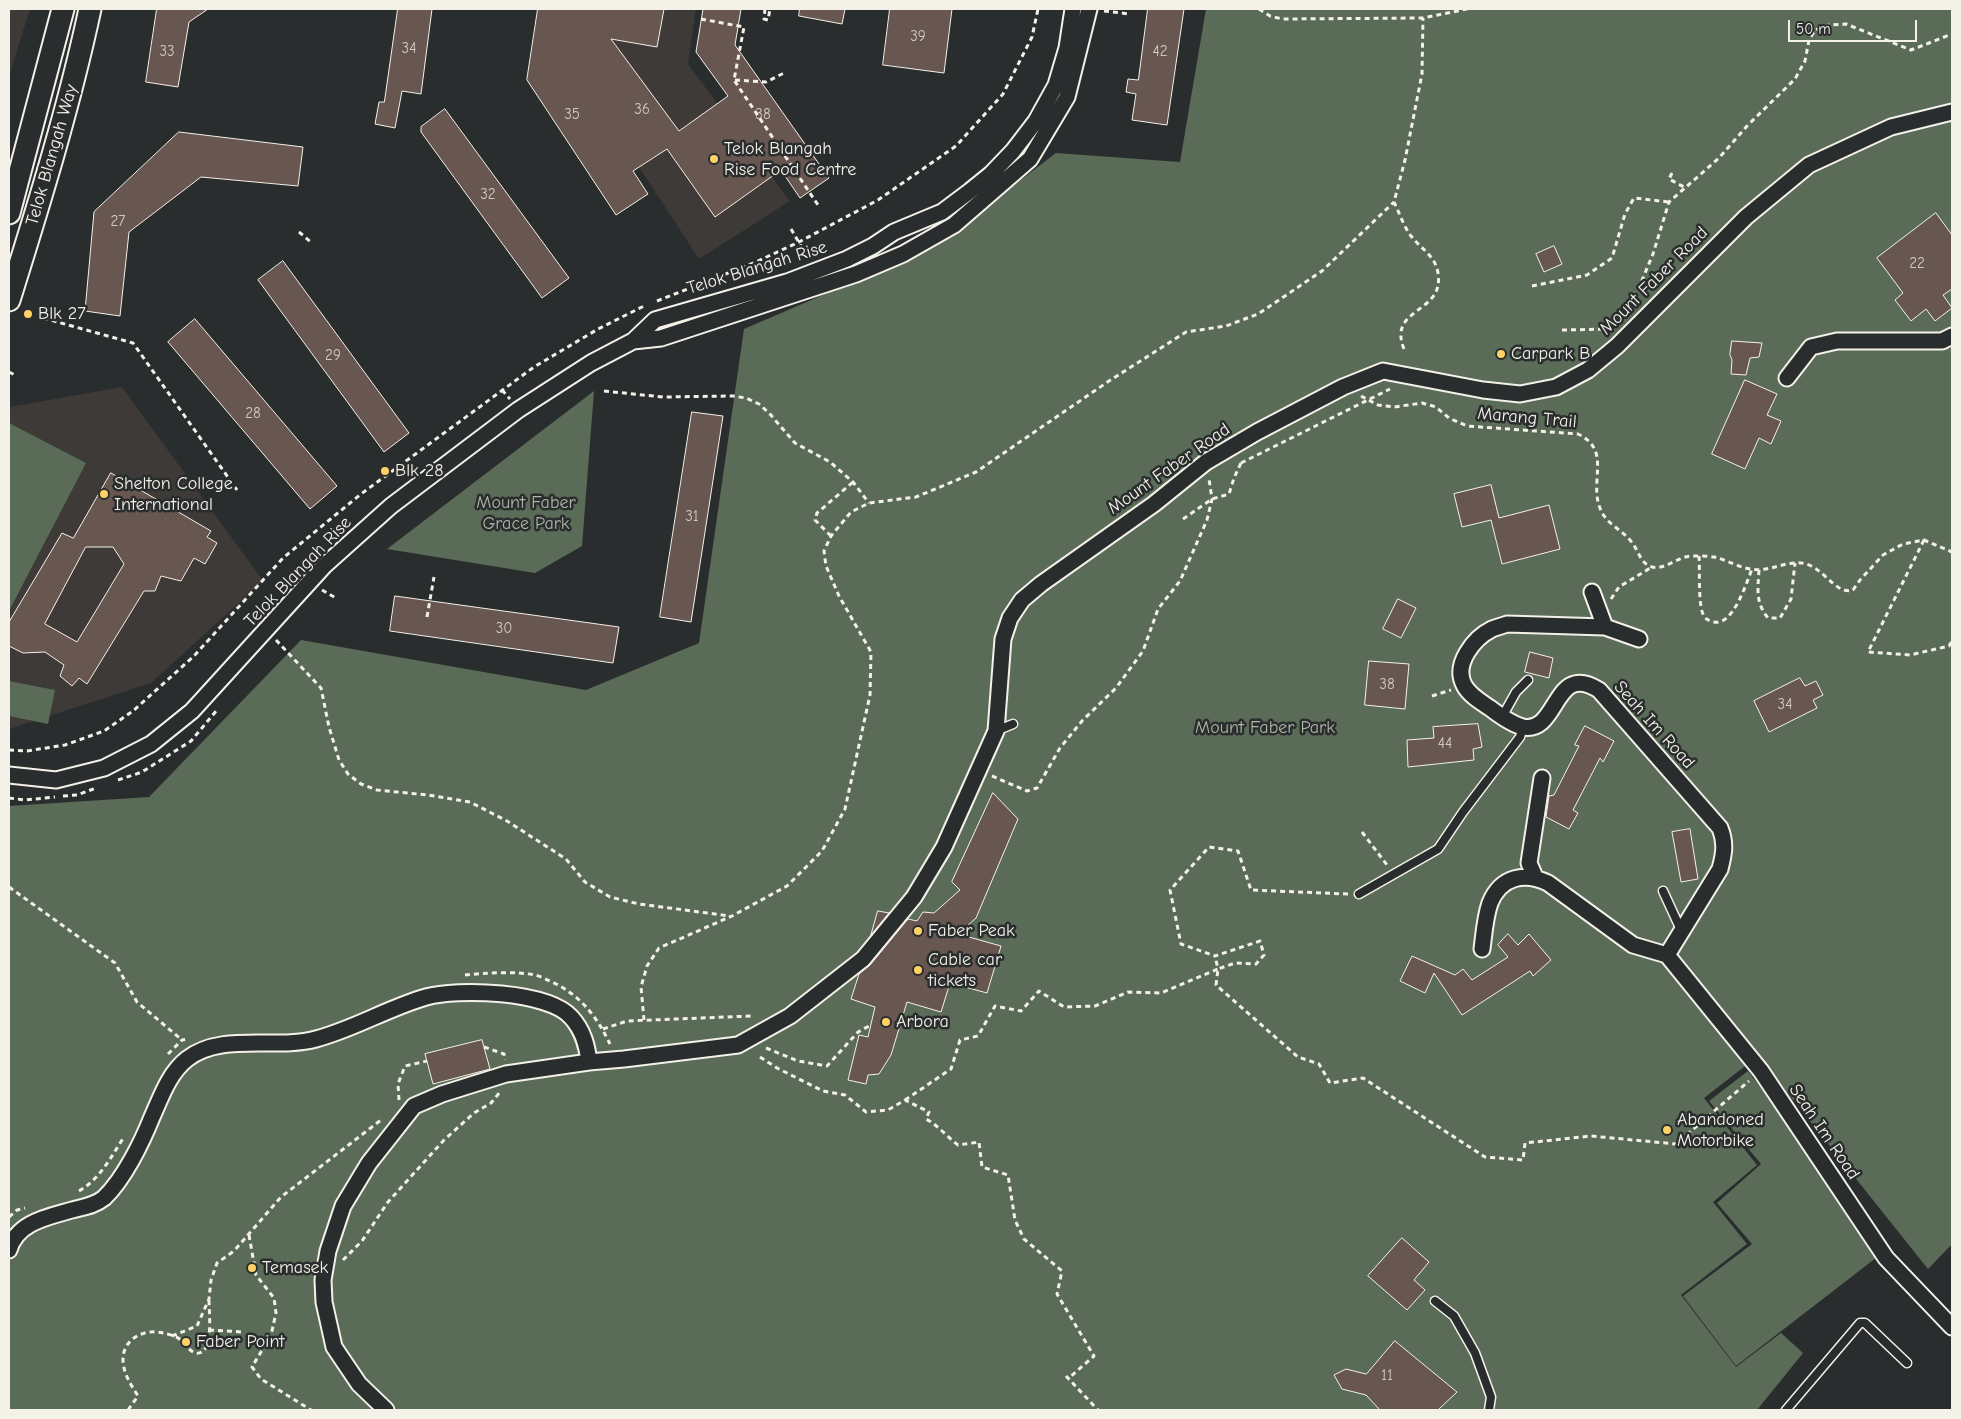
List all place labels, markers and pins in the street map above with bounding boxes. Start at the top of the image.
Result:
place label: Telok Blangah Rise Food Centre [724,138,856,180]
marker: Telok Blangah Rise Food Centre [708,153,720,165]
place label: Blk 27 [38,303,86,325]
marker: Blk 27 [22,308,34,320]
place label: Carpark B [1511,343,1590,365]
marker: Carpark B [1495,348,1507,360]
place label: Blk 28 [395,460,444,482]
marker: Blk 28 [379,465,391,477]
place label: Shelton College International [114,473,233,516]
marker: Shelton College International [98,488,110,500]
place label: Faber Peak [928,920,1015,942]
marker: Faber Peak [912,925,924,937]
place label: Cable car tickets [928,949,1002,992]
marker: Cable car tickets [912,964,924,976]
place label: Arbora [896,1011,949,1033]
marker: Arbora [880,1016,892,1028]
place label: Abandoned Motorbike [1677,1109,1764,1152]
marker: Abandoned Motorbike [1661,1124,1673,1136]
place label: Temasek [262,1257,328,1279]
marker: Temasek [246,1262,258,1274]
place label: Faber Point [196,1331,284,1353]
marker: Faber Point [180,1336,192,1348]

